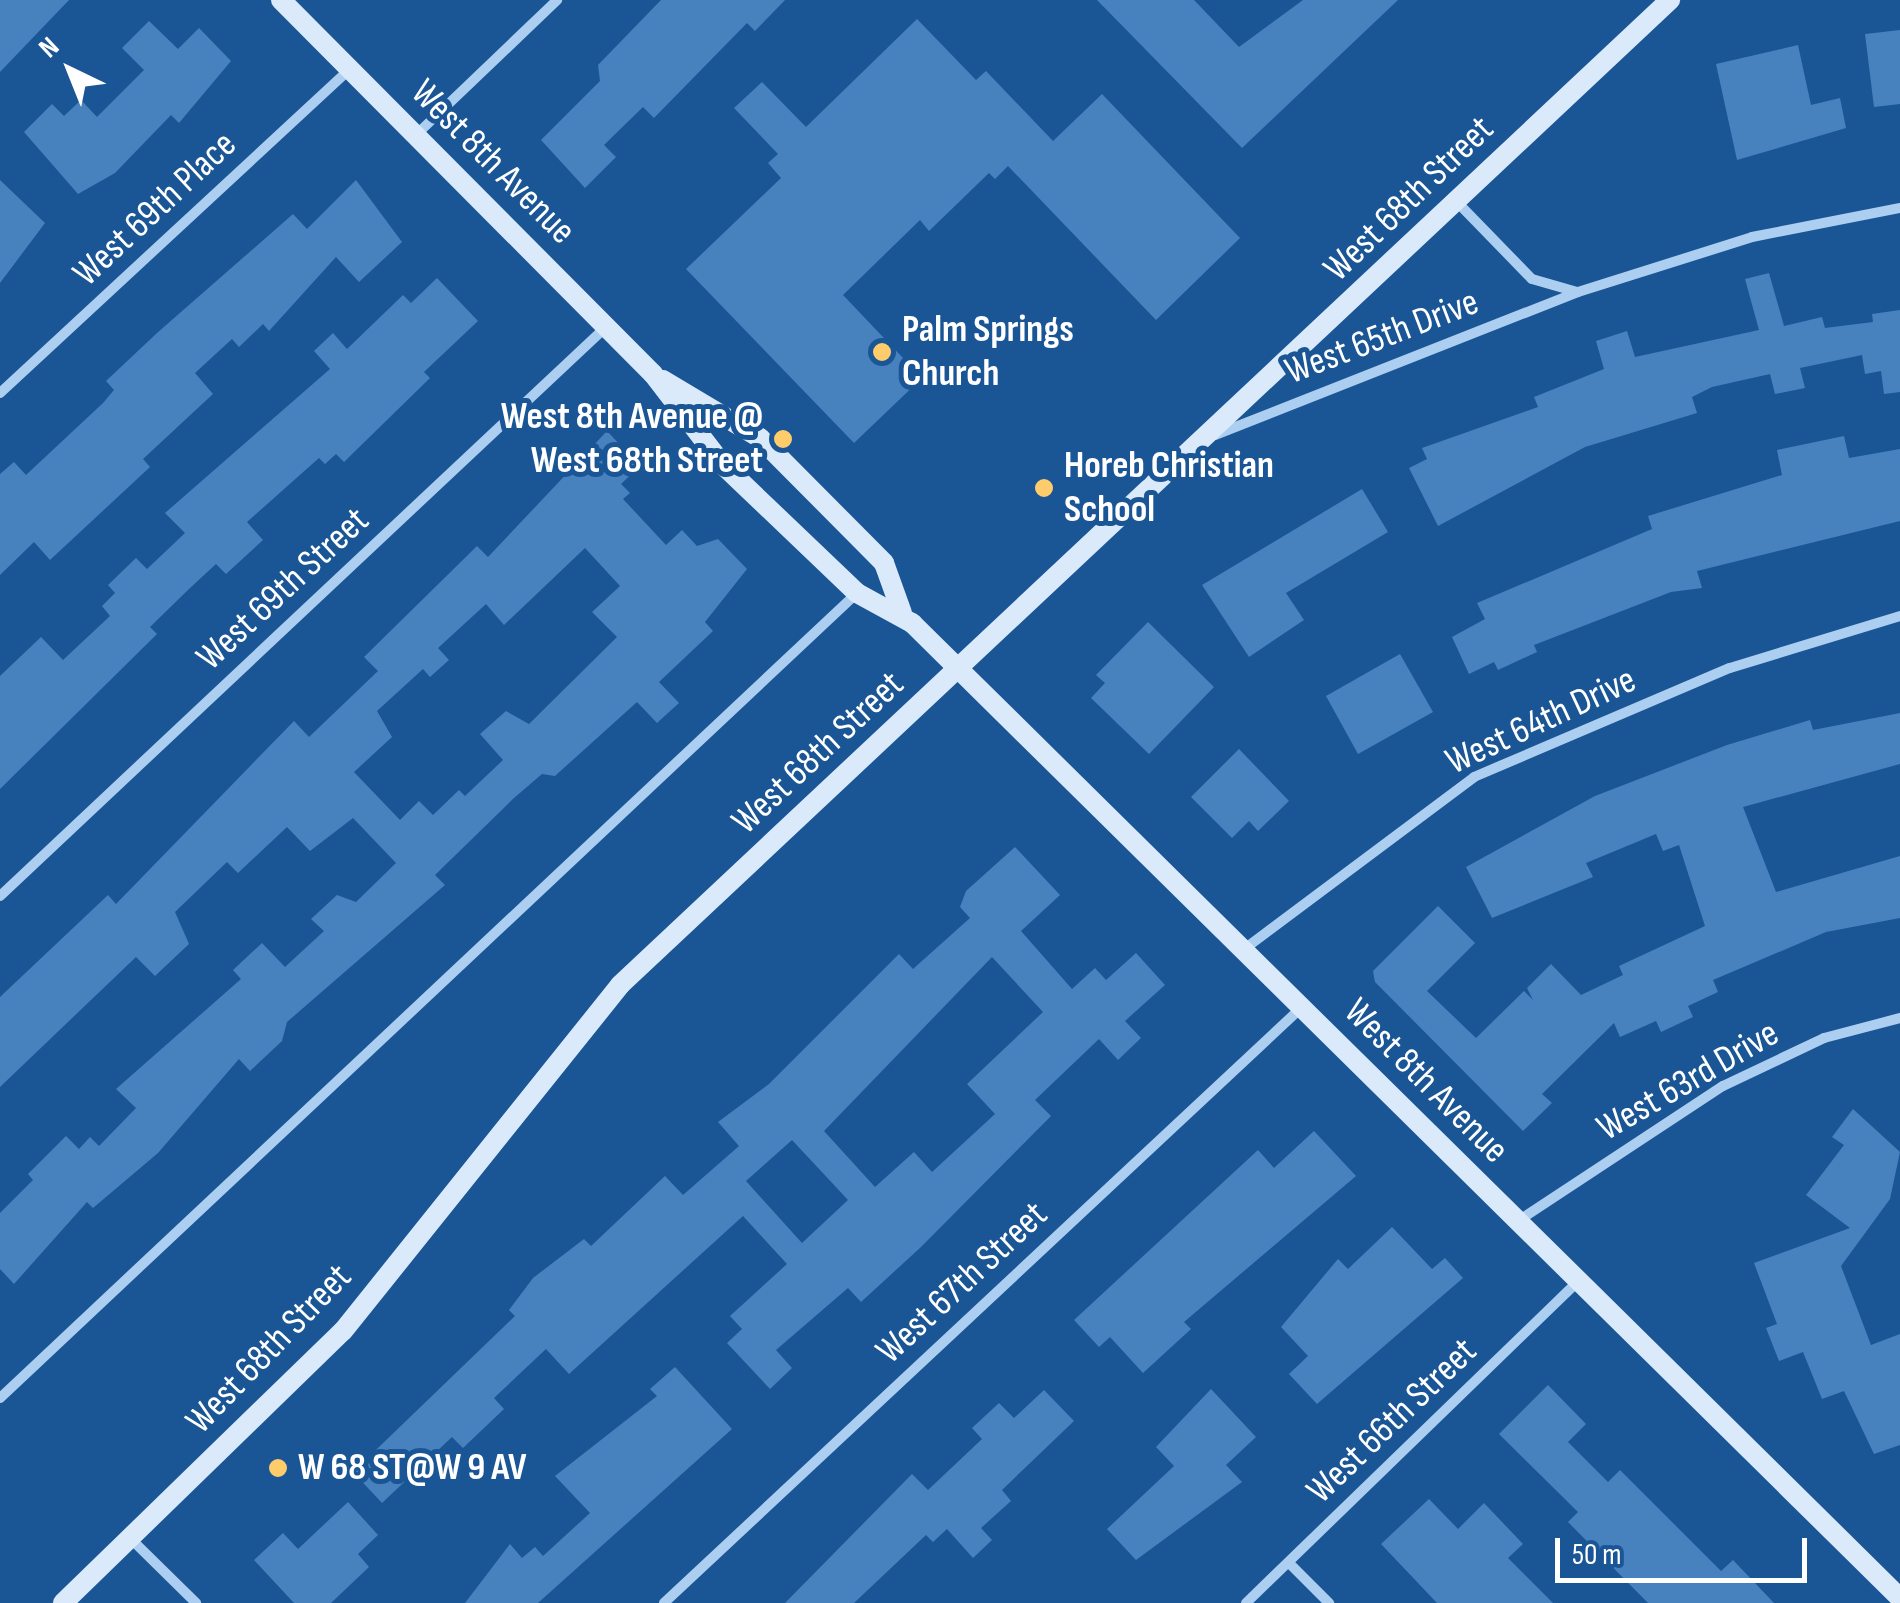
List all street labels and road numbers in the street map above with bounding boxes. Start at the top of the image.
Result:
street label: West 8th Avenue [401,70,585,254]
street label: West 68th Street [1315,107,1503,291]
street label: West 69th Place [64,122,246,296]
street label: West 65th Drive [1279,279,1485,395]
street label: West 69th Street [188,498,378,680]
street label: West 64th Drive [1439,657,1643,785]
street label: West 68th Street [723,662,913,844]
street label: West 8th Avenue [1334,989,1518,1173]
street label: West 63rd Drive [1589,1011,1787,1151]
street label: West 67th Street [867,1192,1057,1374]
street label: West 68th Street [177,1255,361,1443]
street label: West 66th Street [1298,1329,1486,1513]

